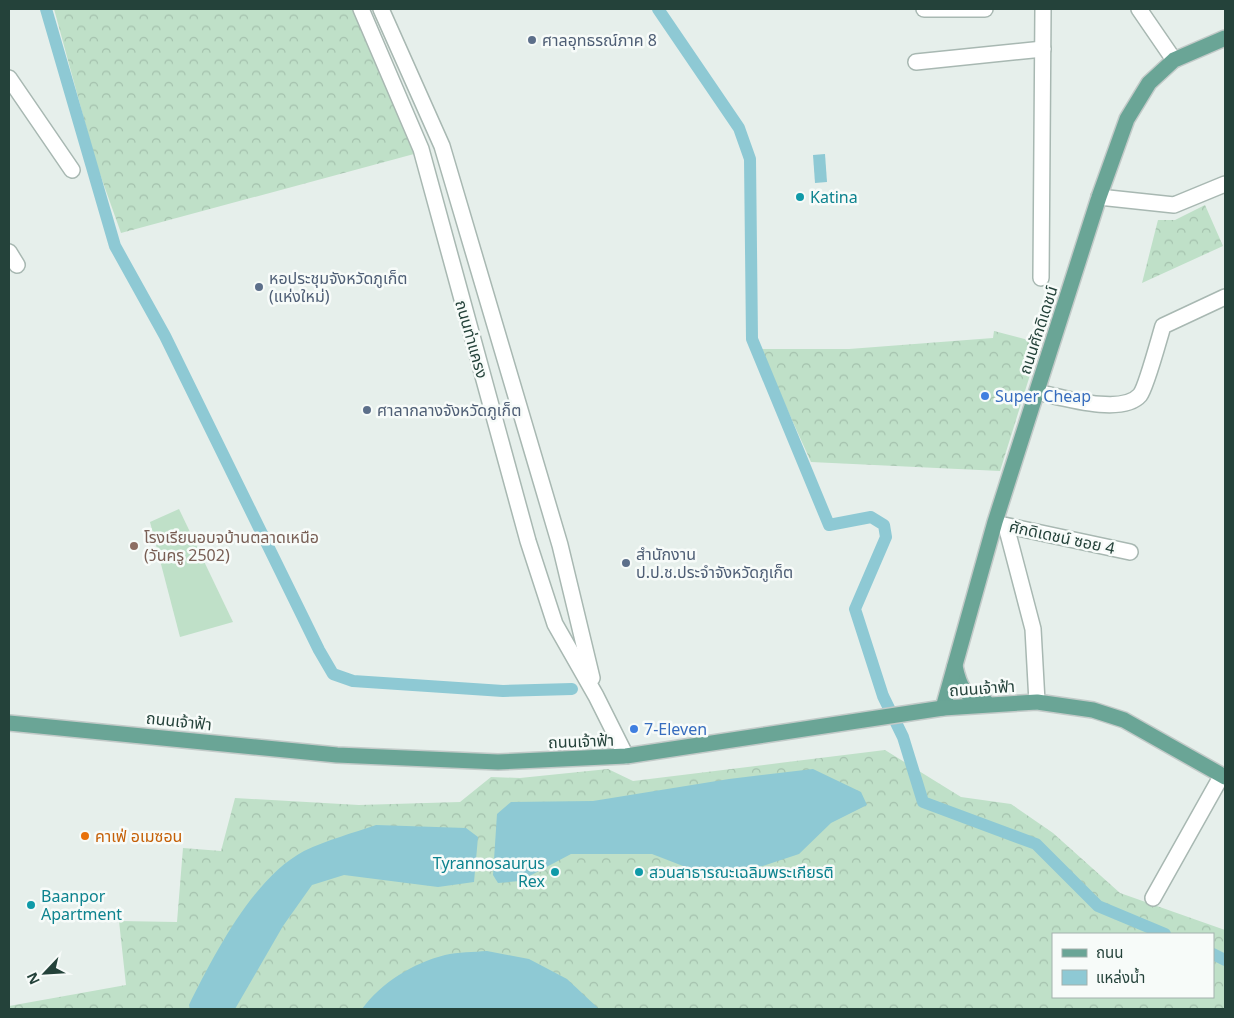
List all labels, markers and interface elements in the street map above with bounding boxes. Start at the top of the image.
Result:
place label: ศาลอุทธรณ์ภาค 8 [542,29,657,51]
marker: ศาลอุทธรณ์ภาค 8 [526,34,538,46]
place label: Katina [810,186,858,208]
marker: Katina [794,191,806,203]
place label: หอประชุมจังหวัดภูเก็ต (แห่งใหม่) [269,267,407,307]
marker: หอประชุมจังหวัดภูเก็ต (แห่งใหม่) [253,281,265,293]
street label: ถนนศักดิเดชน์ [1013,283,1063,377]
street label: ถนนท่าแครง [450,297,494,381]
place label: Super Cheap [995,385,1091,407]
marker: Super Cheap [979,390,991,402]
place label: ศาลากลางจังหวัดภูเก็ต [377,399,521,421]
marker: ศาลากลางจังหวัดภูเก็ต [361,404,373,416]
street label: ศักดิเดชน์ ซอย 4 [1007,515,1117,559]
place label: โรงเรียนอบจบ้านตลาดเหนือ (วันครู 2502) [144,526,319,566]
marker: โรงเรียนอบจบ้านตลาดเหนือ (วันครู 2502) [128,540,140,552]
place label: สำนักงาน ป.ป.ช.ประจำจังหวัดภูเก็ต [636,543,793,583]
marker: สำนักงาน ป.ป.ช.ประจำจังหวัดภูเก็ต [620,557,632,569]
street label: ถนนเจ้าฟ้า [948,675,1016,701]
street label: ถนนเจ้าฟ้า [145,707,213,735]
place label: 7-Eleven [644,718,707,740]
marker: 7-Eleven [628,723,640,735]
street label: ถนนเจ้าฟ้า [548,729,614,753]
place label: คาเฟ่ อเมซอน [95,825,182,847]
marker: คาเฟ่ อเมซอน [79,830,91,842]
place label: Tyrannosaurus Rex [433,852,546,892]
place label: สวนสาธารณะเฉลิมพระเกียรติ [649,861,834,883]
marker: Tyrannosaurus Rex [549,866,561,878]
marker: สวนสาธารณะเฉลิมพระเกียรติ [633,866,645,878]
place label: Baanpor Apartment [41,885,122,925]
marker: Baanpor Apartment [25,899,37,911]
legend [1052,933,1214,998]
text: ถนน [1096,942,1123,962]
north arrow [20,948,70,998]
text: แหล่งน้ำ [1096,967,1145,987]
text: N [22,970,44,988]

